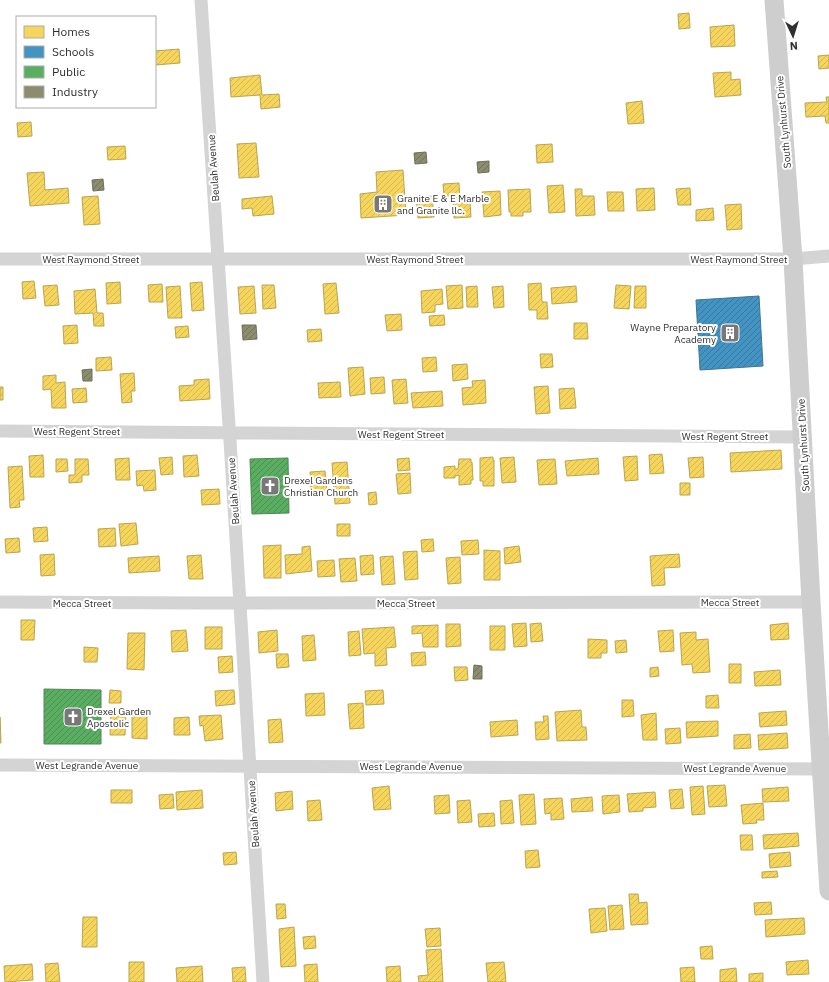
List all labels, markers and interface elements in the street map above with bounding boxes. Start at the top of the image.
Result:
legend [16,16,156,108]
north arrow [773,16,813,56]
text: Homes [52,24,90,39]
text: N [789,39,798,53]
text: Schools [52,44,95,59]
text: Public [52,64,85,79]
street label: South Lynhurst Drive [773,75,794,169]
text: Industry [52,84,98,99]
street label: Beulah Avenue [205,133,222,202]
place label: Granite E & E Marble and Granite llc. [397,192,490,217]
building icon: Granite E & E Marble and Granite llc. [372,193,394,215]
street label: West Raymond Street [42,253,140,266]
street label: West Raymond Street [366,253,464,266]
street label: West Raymond Street [690,253,788,266]
place label: Wayne Preparatory Academy [630,321,716,346]
building icon: Wayne Preparatory Academy [719,322,741,344]
street label: South Lynhurst Drive [795,398,812,492]
street label: West Regent Street [34,425,121,438]
street label: West Regent Street [358,428,445,441]
street label: West Regent Street [682,430,769,443]
street label: Beulah Avenue [225,456,242,525]
place label: Drexel Gardens Christian Church [284,474,358,499]
church icon: Drexel Gardens Christian Church [259,475,281,497]
street label: Mecca Street [701,596,760,609]
street label: Mecca Street [53,597,112,610]
street label: Mecca Street [377,597,436,610]
place label: Drexel Garden Apostolic [87,705,151,730]
church icon: Drexel Garden Apostolic [62,706,84,728]
street label: West Legrande Avenue [36,759,139,772]
street label: West Legrande Avenue [360,760,463,773]
street label: West Legrande Avenue [684,762,787,775]
street label: Beulah Avenue [245,779,262,848]

